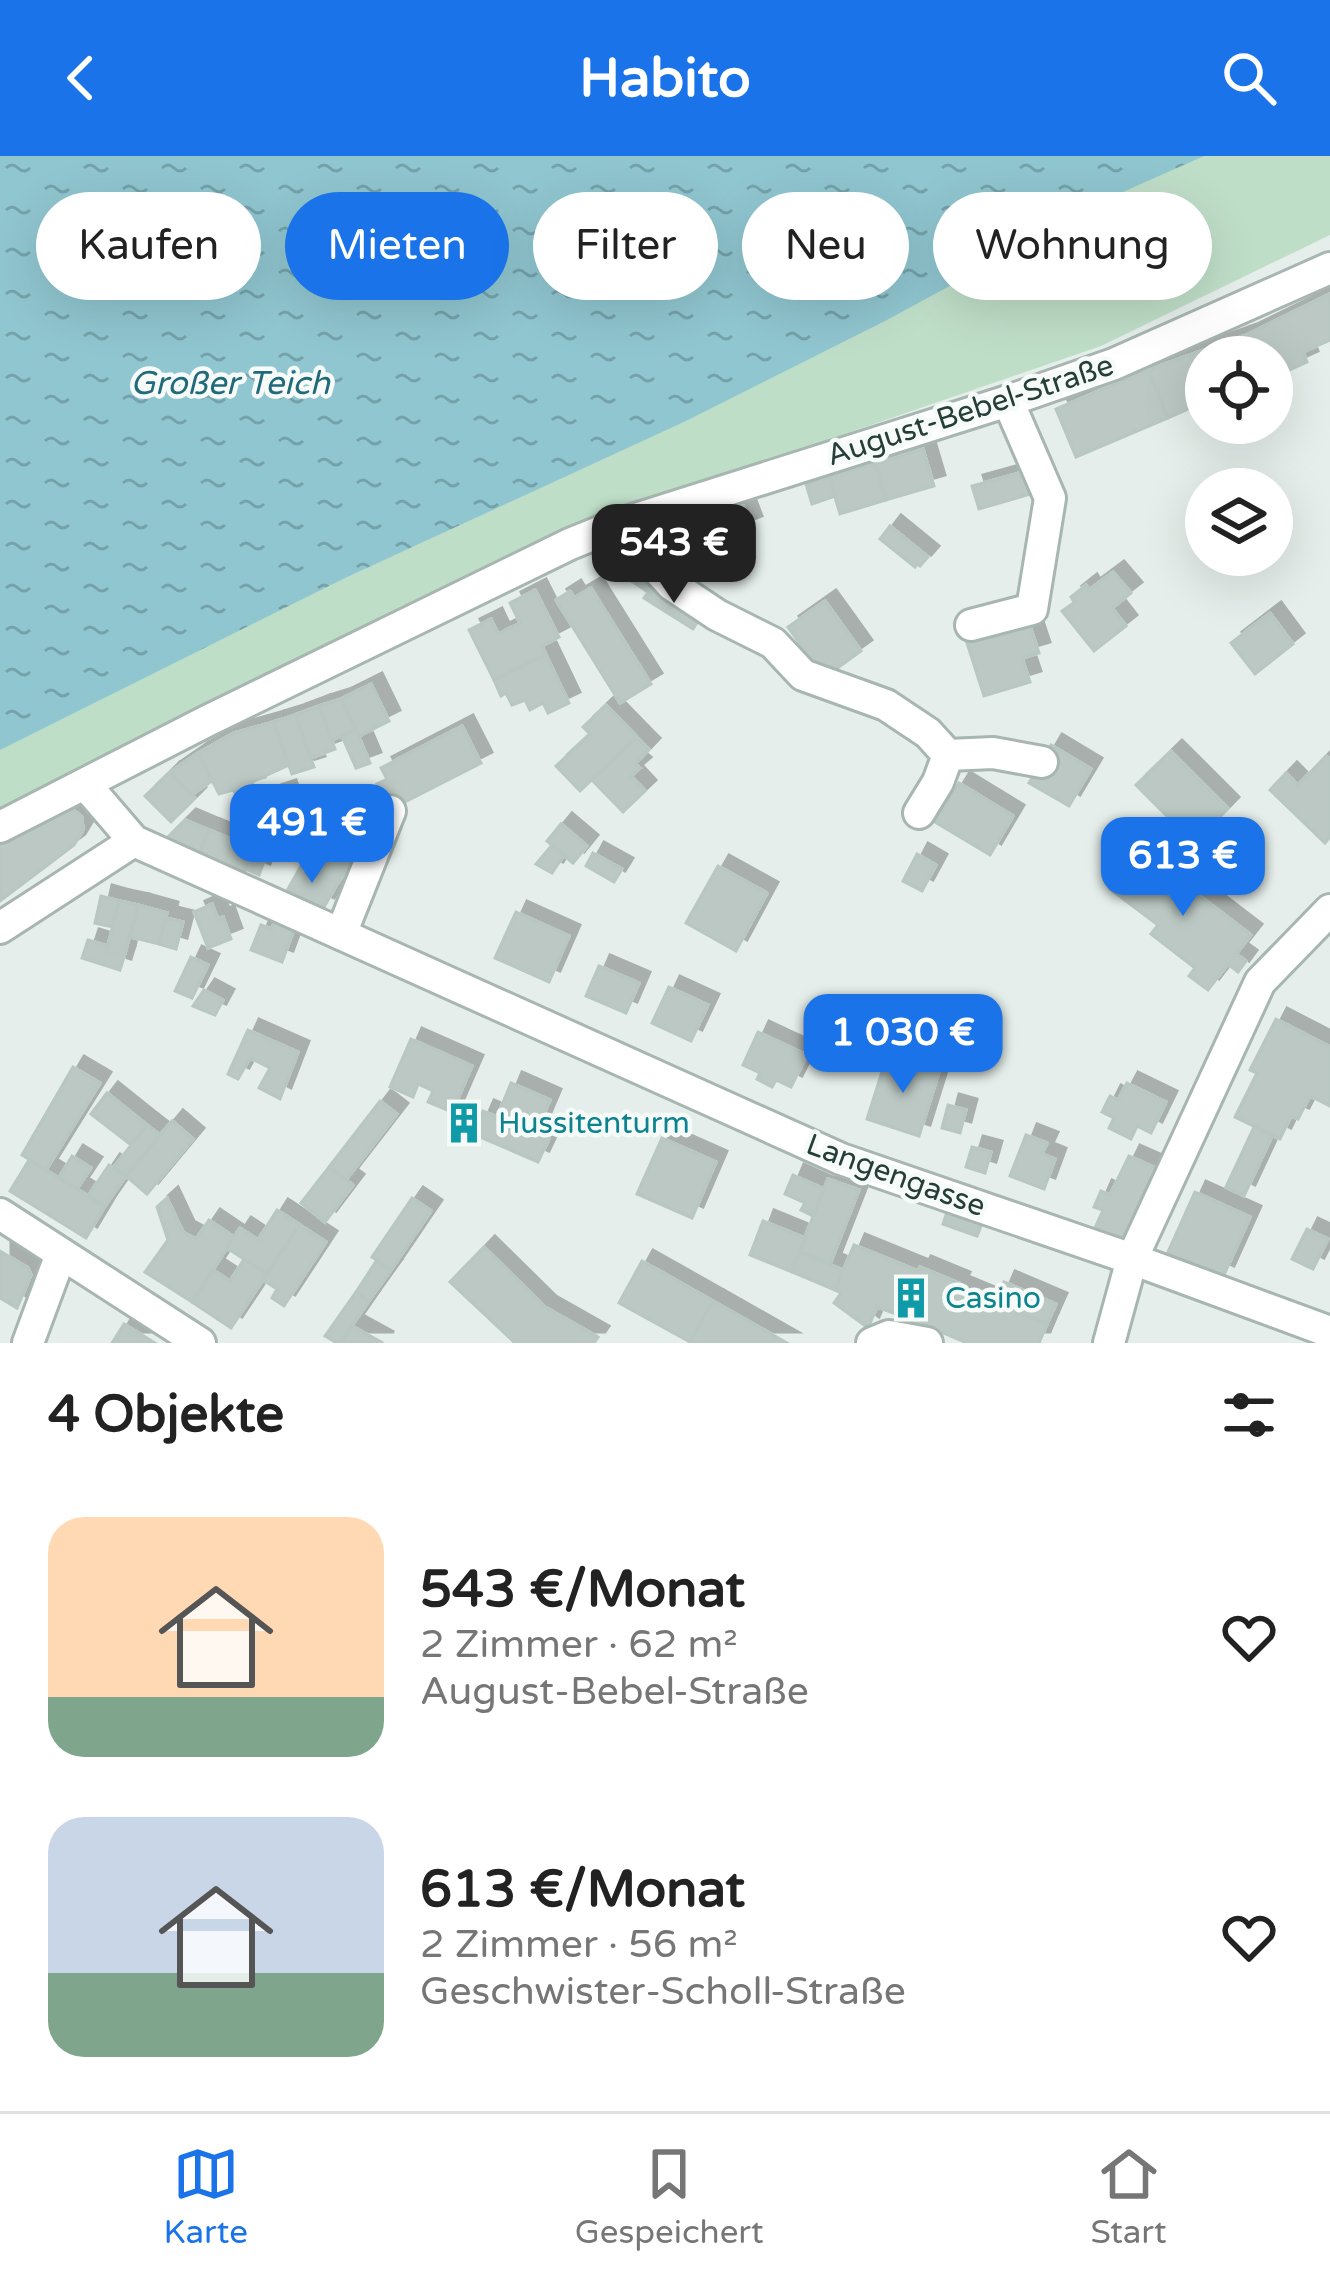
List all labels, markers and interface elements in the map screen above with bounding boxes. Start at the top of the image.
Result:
icon: back [48,45,114,111]
icon: search [1216,45,1282,111]
text: Habito [579,46,751,111]
chip: Kaufen [36,192,261,300]
chip: Mieten [285,192,509,300]
chip: Filter [533,192,718,300]
chip: Neu [742,192,909,300]
chip: Wohnung [933,192,1212,300]
map controls [1185,336,1293,576]
button: locate [1185,336,1293,444]
street label: August-Bebel-Straße [822,347,1118,474]
water label: Großer Teich [130,364,331,403]
button: layers [1185,468,1293,576]
pin: 543 € [590,504,758,606]
text: 543 € [619,519,729,566]
pin: 491 € [228,784,396,886]
text: 491 € [257,799,367,846]
pin: 613 € [1099,817,1267,919]
text: 613 € [1128,832,1238,879]
pin: 1 030 € [792,994,1014,1096]
text: 1 030 € [831,1009,975,1056]
building icon: Hussitenturm [441,1100,487,1146]
place label: Hussitenturm [498,1105,690,1142]
street label: Langengasse [801,1126,991,1225]
building icon: Casino [888,1275,934,1321]
place label: Casino [945,1280,1041,1317]
icon: filters [1216,1382,1282,1448]
text: 4 Objekte [48,1384,284,1446]
text: 543 €/Monat [420,1559,745,1621]
icon: home [144,1565,288,1709]
icon: heart [1216,1604,1282,1670]
text: 2 Zimmer · 62 m² [420,1621,738,1668]
text: August-Bebel-Straße [420,1668,809,1715]
text: 613 €/Monat [420,1859,745,1921]
icon: home [144,1865,288,2009]
icon: heart [1216,1904,1282,1970]
text: 2 Zimmer · 56 m² [420,1921,738,1968]
text: Geschwister-Scholl-Straße [420,1968,906,2015]
tab: Karte [163,2141,248,2252]
tab: Gespeichert [575,2141,764,2252]
tab: Start [1091,2141,1167,2252]

